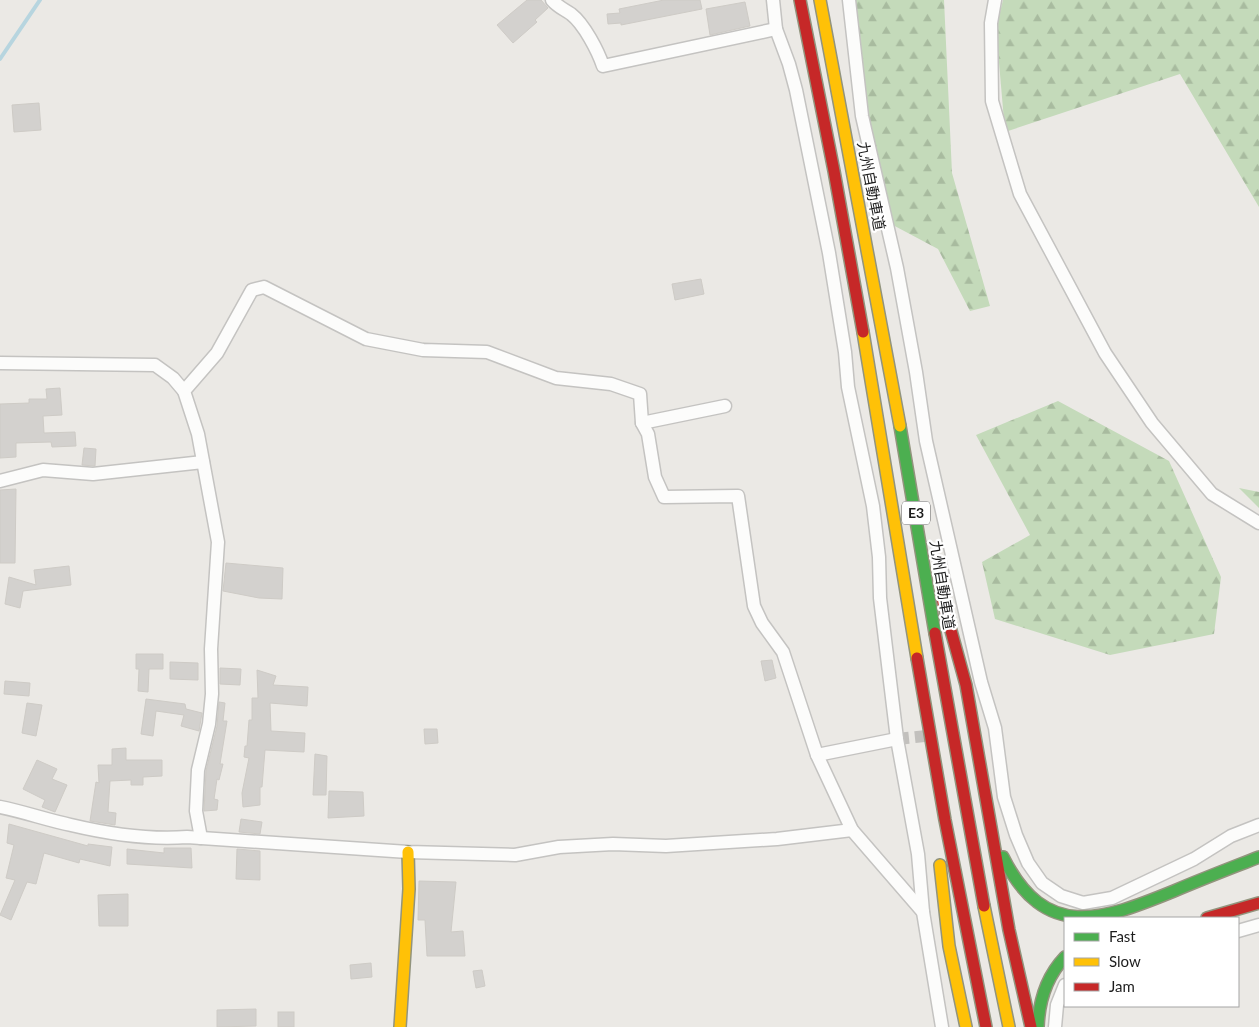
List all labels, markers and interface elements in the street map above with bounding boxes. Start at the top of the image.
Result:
street label: 九州自動車道 [855,140,889,232]
road number: E3 [902,502,930,524]
street label: 九州自動車道 [927,539,959,631]
legend [1064,917,1239,1007]
text: Fast [1109,927,1136,945]
text: Slow [1109,952,1141,970]
text: Jam [1109,977,1135,995]

